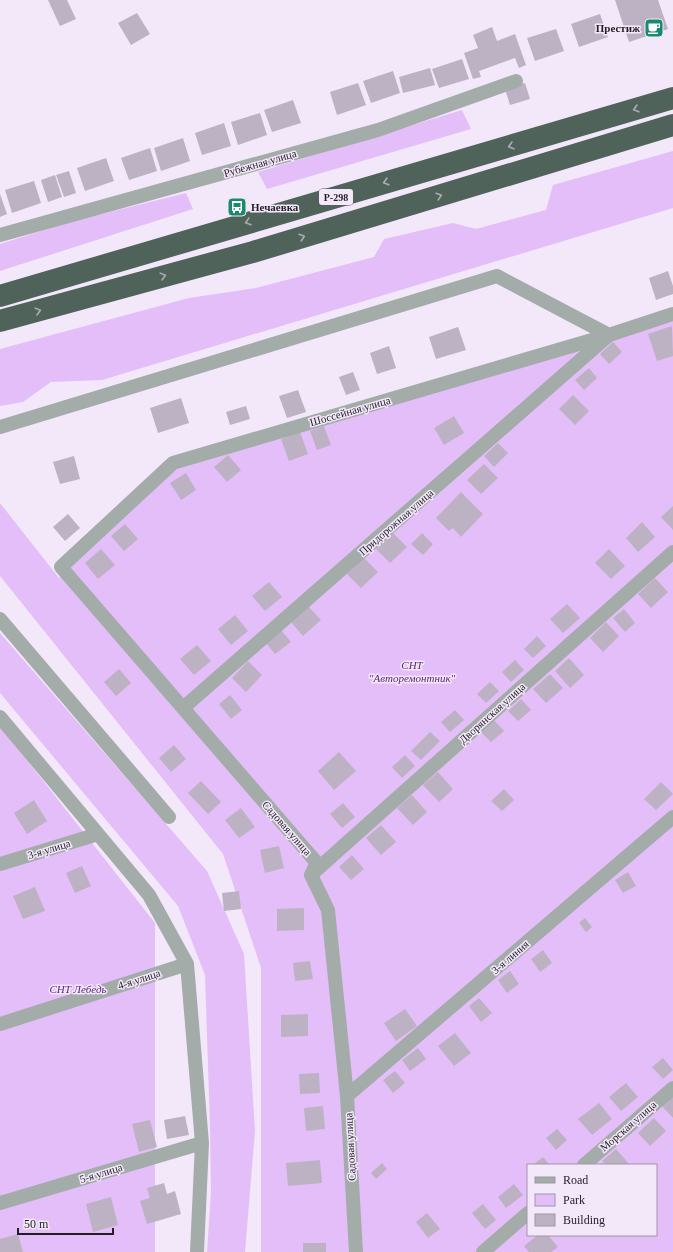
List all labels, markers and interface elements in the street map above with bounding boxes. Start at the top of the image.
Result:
cafe icon: Престиж [643,17,665,39]
place label: Престиж [596,22,640,34]
one-way arrow [632,104,639,113]
one-way arrow [507,141,514,150]
street label: Рубежная улица [222,147,298,179]
one-way arrow [383,177,390,186]
road number: Р-298 [319,189,353,205]
one-way arrow [436,192,443,201]
bus stop icon: Нечаевка [226,196,248,218]
place label: Нечаевка [251,201,299,213]
one-way arrow [244,217,251,226]
one-way arrow [298,233,305,242]
one-way arrow [160,273,166,281]
one-way arrow [34,307,41,316]
street label: Шоссейная улица [308,394,392,428]
street label: Придорожная улица [356,486,436,558]
park label: СНТ "Авторемонтник" [369,659,456,684]
street label: Дворянская улица [457,680,527,746]
street label: Садовая улица [260,798,314,858]
street label: 3-я улица [26,837,72,861]
street label: 3-я линия [489,938,531,976]
street label: 4-я улица [116,966,162,992]
park label: СНТ Лебедь [49,983,107,995]
street label: Морская улица [597,1098,659,1154]
street label: Садовая улица [342,1113,358,1181]
street label: 5-я улица [78,1161,124,1185]
legend [527,1164,657,1236]
text: Road [563,1173,588,1187]
text: Park [563,1193,585,1207]
scale bar [18,1210,113,1236]
text: Building [563,1213,605,1227]
text: 50 m [24,1217,49,1231]

